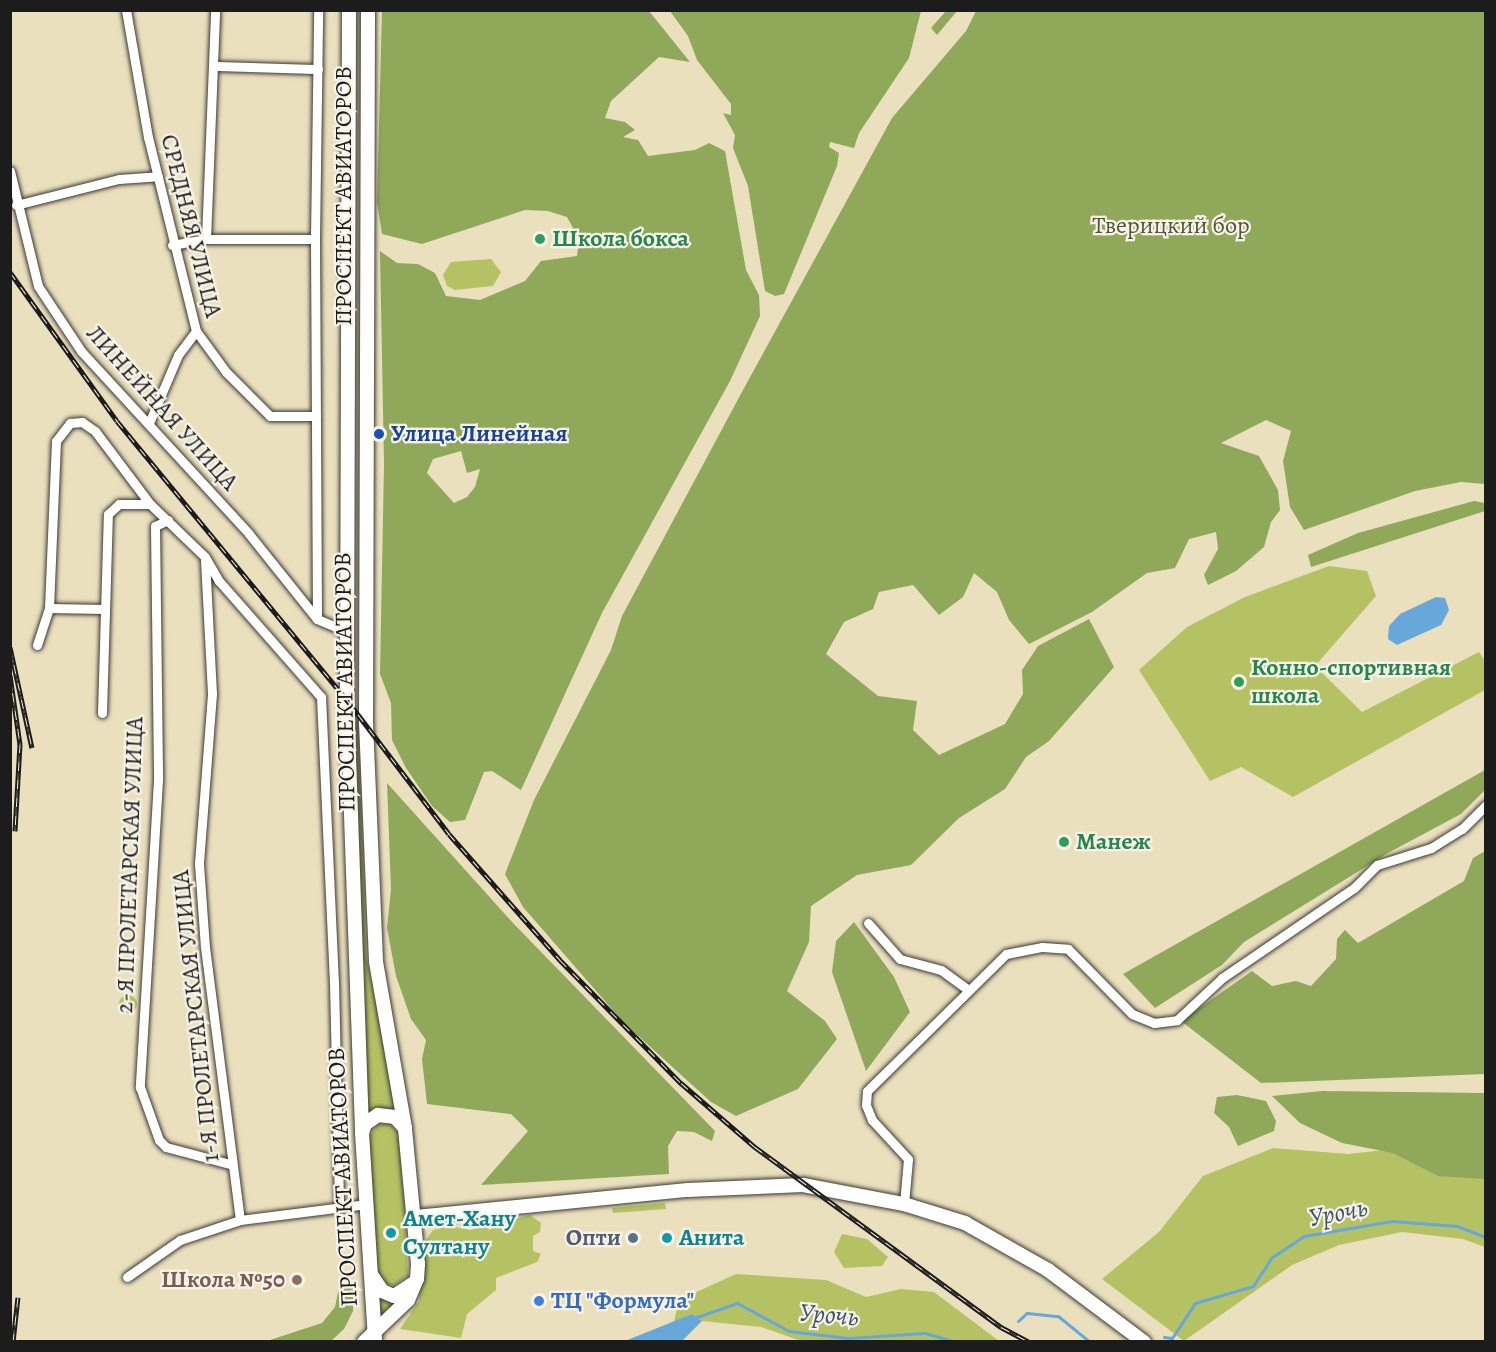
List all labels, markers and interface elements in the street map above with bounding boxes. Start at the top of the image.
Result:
street label: ПРОСПЕКТ АВИАТОРОВ [330,66,358,326]
street label: СРЕДНЯЯ УЛИЦА [154,131,228,321]
park label: Тверицкий бор [1092,212,1250,240]
place label: Школа бокса [552,225,689,253]
marker: Школа бокса [533,232,547,246]
street label: ЛИНЕЙНАЯ УЛИЦА [80,319,244,497]
place label: Улица Линейная [391,420,568,448]
marker: Улица Линейная [372,427,386,441]
street label: ПРОСПЕКТ АВИАТОРОВ [328,552,362,812]
place label: Конно-спортивная школа [1251,654,1451,710]
marker: Конно-спортивная школа [1232,675,1246,689]
street label: 2-Я ПРОЛЕТАРСКАЯ УЛИЦА [110,716,150,1014]
place label: Манеж [1076,828,1151,856]
marker: Манеж [1057,835,1071,849]
street label: 1-Я ПРОЛЕТАРСКАЯ УЛИЦА [166,868,226,1164]
street label: ПРОСПЕКТ АВИАТОРОВ [322,1047,364,1307]
water label: Урочь [1306,1192,1370,1234]
place label: Амет-Хану Султану [403,1205,516,1261]
place label: Опти [566,1224,621,1252]
place label: Анита [679,1224,744,1252]
marker: Амет-Хану Султану [384,1226,398,1240]
marker: Опти [626,1231,640,1245]
marker: Анита [660,1231,674,1245]
place label: Школа №50 [161,1266,285,1294]
marker: Школа №50 [290,1273,304,1287]
place label: ТЦ "Формула" [551,1287,695,1315]
marker: ТЦ "Формула" [532,1294,546,1308]
water label: Урочь [798,1297,860,1333]

